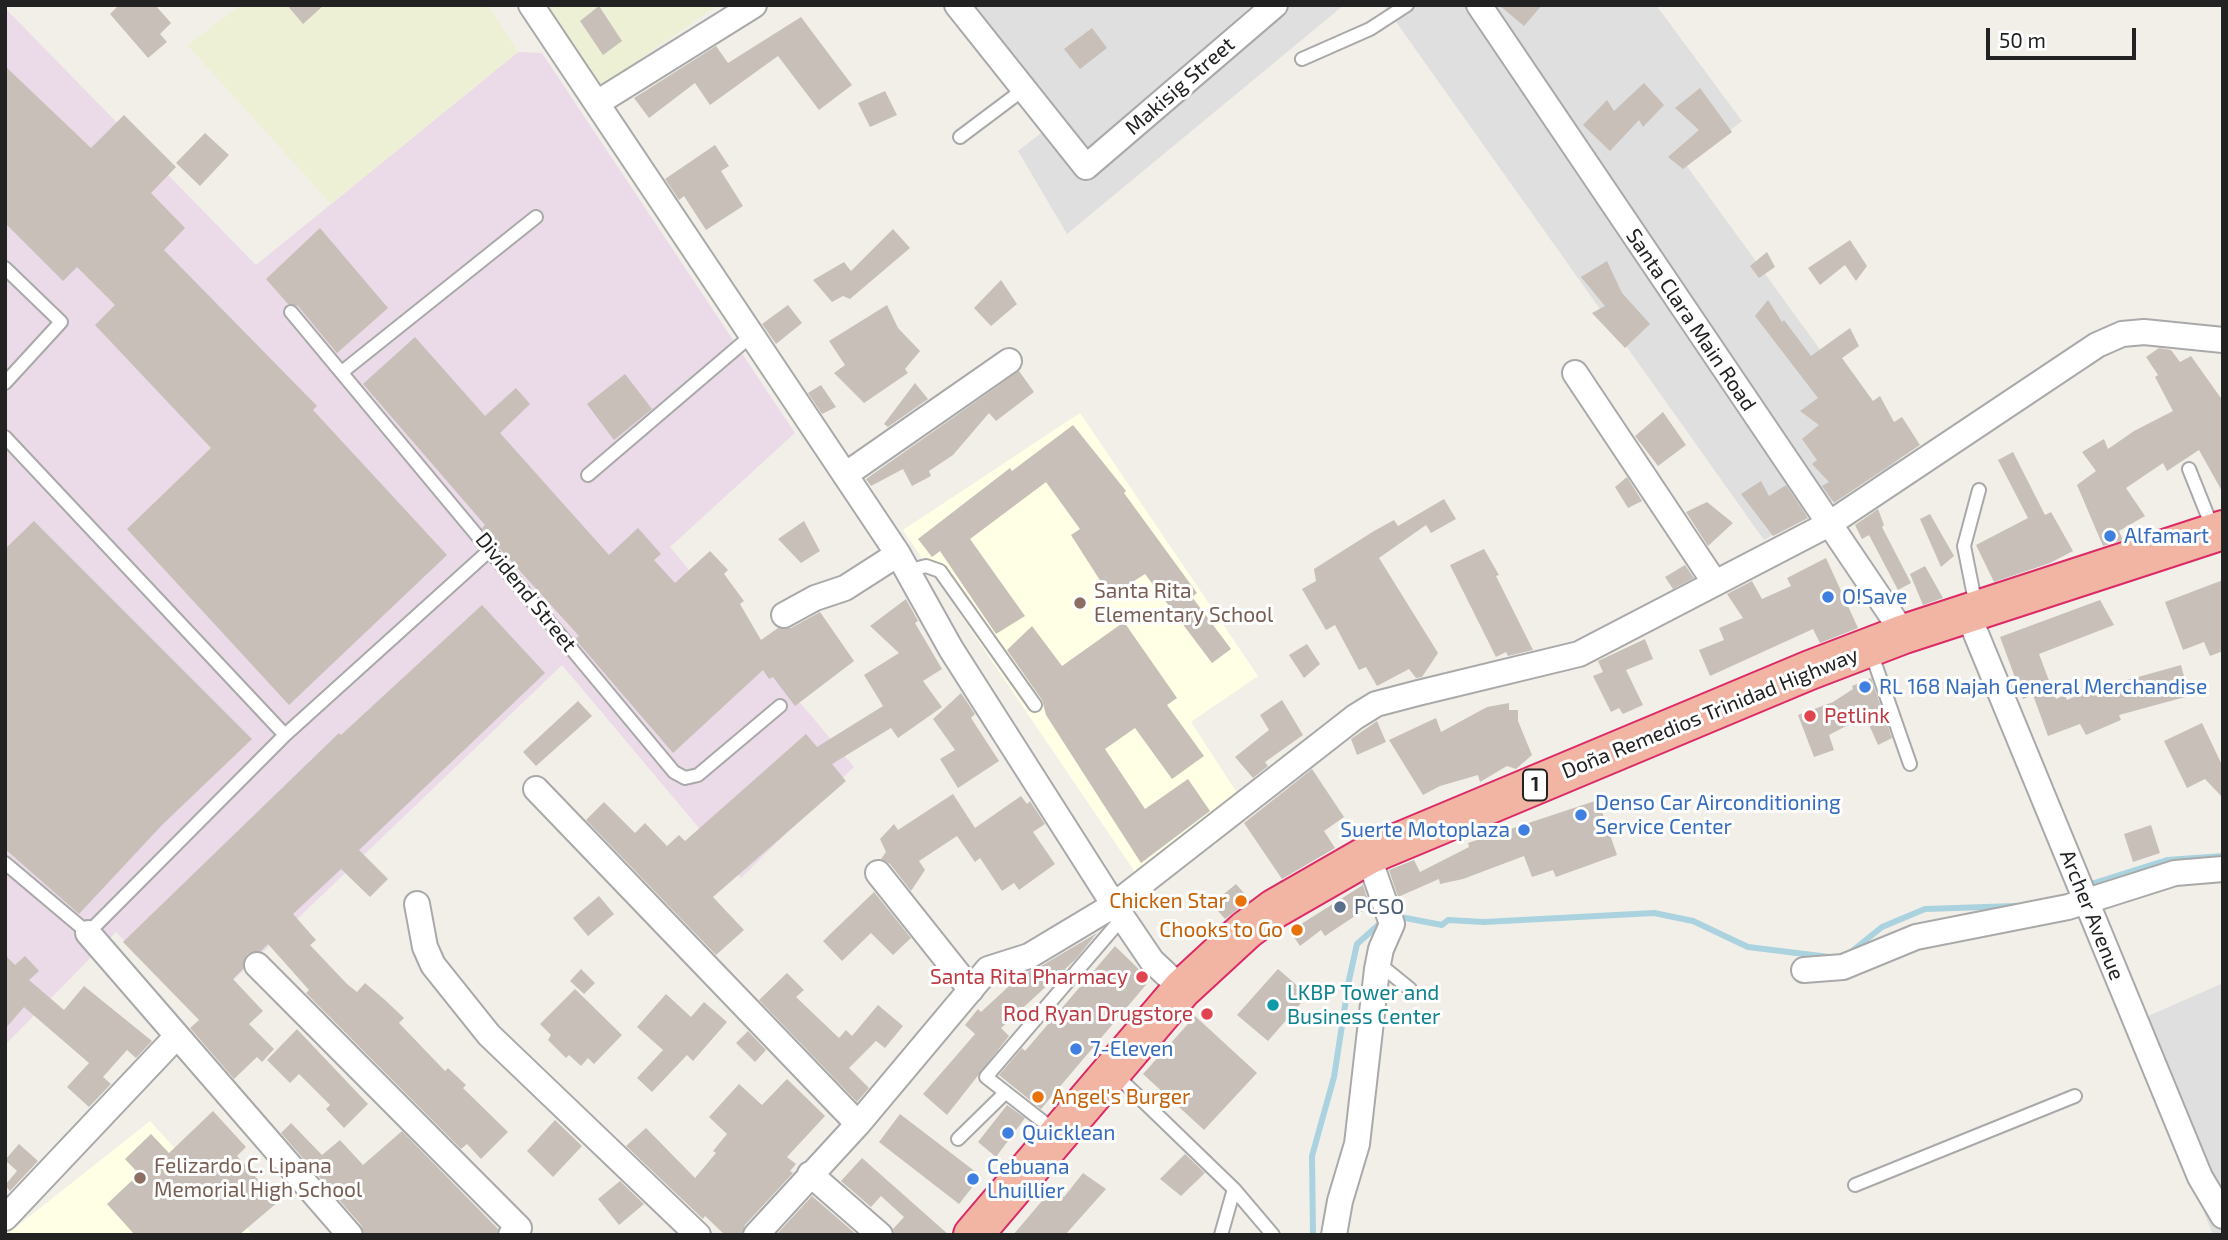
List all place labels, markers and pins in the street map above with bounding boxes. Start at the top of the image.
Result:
place label: Alfamart [2124,523,2209,549]
marker: Alfamart [2102,528,2118,544]
place label: Santa Rita Elementary School [1094,578,1273,628]
place label: O!Save [1842,584,1907,610]
marker: O!Save [1820,589,1836,605]
marker: Santa Rita Elementary School [1072,595,1088,611]
place label: RL 168 Najah General Merchandise [1879,674,2207,700]
marker: RL 168 Najah General Merchandise [1857,679,1873,695]
place label: Petlink [1824,703,1890,729]
marker: Petlink [1802,708,1818,724]
place label: Denso Car Airconditioning Service Center [1595,790,1841,840]
marker: Denso Car Airconditioning Service Center [1573,807,1589,823]
place label: Suerte Motoplaza [1340,817,1510,843]
marker: Suerte Motoplaza [1516,822,1532,838]
place label: Chicken Star [1109,888,1227,914]
marker: Chicken Star [1233,893,1249,909]
place label: PCSO [1354,894,1404,920]
marker: PCSO [1332,899,1348,915]
place label: Chooks to Go [1159,917,1283,943]
marker: Chooks to Go [1289,922,1305,938]
place label: Santa Rita Pharmacy [930,964,1128,990]
marker: Santa Rita Pharmacy [1134,969,1150,985]
place label: LKBP Tower and Business Center [1287,980,1441,1030]
marker: LKBP Tower and Business Center [1265,997,1281,1013]
place label: Rod Ryan Drugstore [1003,1001,1193,1027]
marker: Rod Ryan Drugstore [1199,1006,1215,1022]
place label: 7-Eleven [1090,1036,1173,1062]
marker: 7-Eleven [1068,1041,1084,1057]
place label: Angel's Burger [1052,1084,1190,1110]
marker: Angel's Burger [1030,1089,1046,1105]
place label: Quicklean [1022,1120,1115,1146]
marker: Quicklean [1000,1125,1016,1141]
place label: Felizardo C. Lipana Memorial High School [154,1153,362,1203]
place label: Cebuana Lhuillier [987,1154,1069,1204]
marker: Felizardo C. Lipana Memorial High School [132,1170,148,1186]
marker: Cebuana Lhuillier [965,1171,981,1187]

